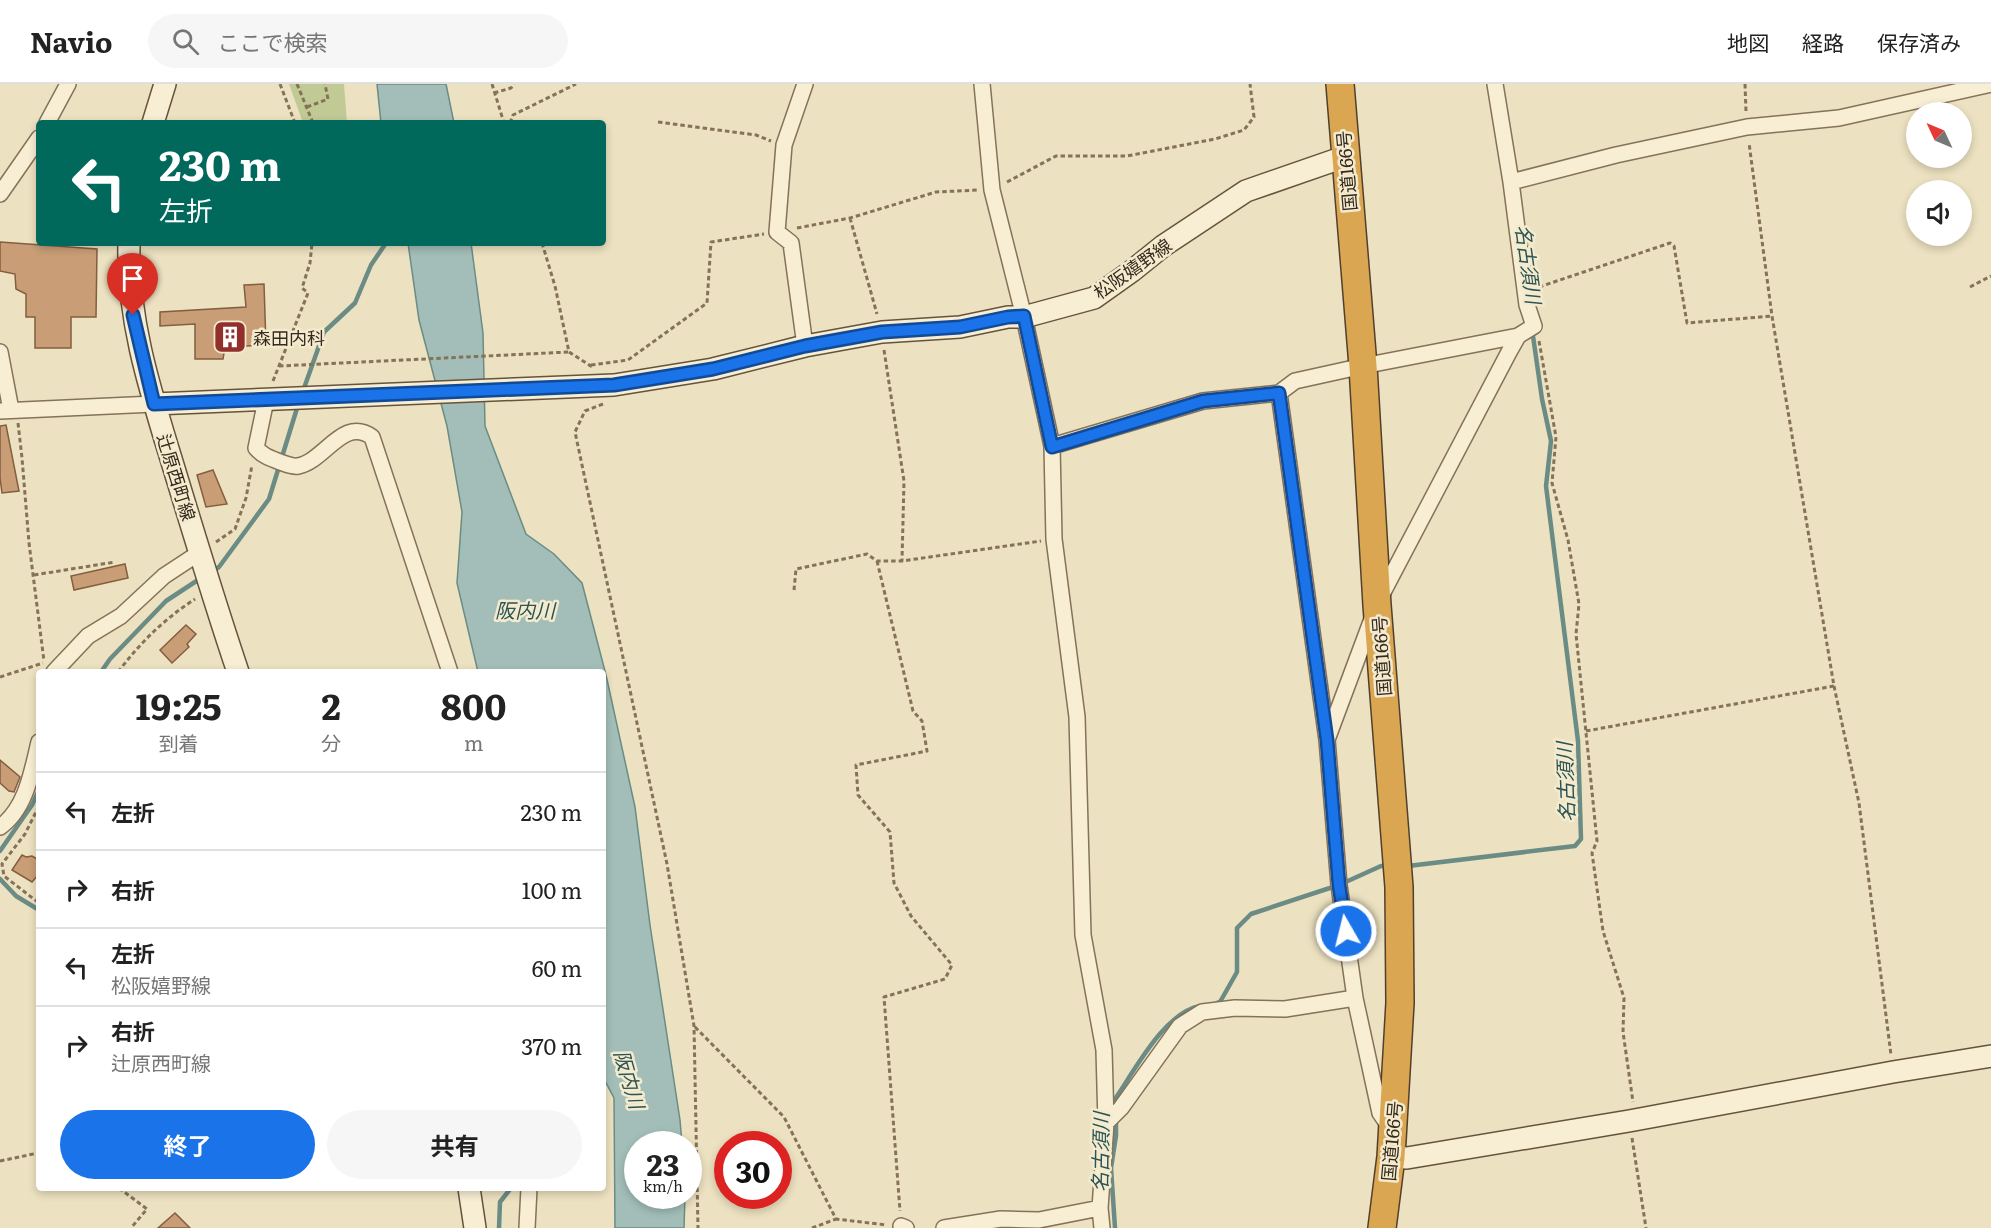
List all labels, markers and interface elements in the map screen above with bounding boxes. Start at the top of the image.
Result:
search box [148,14,568,68]
text: Navio [30,20,112,62]
icon: search [169,25,202,58]
text: ここで検索 [217,25,327,58]
text: 地図 [1727,26,1769,57]
text: 経路 [1802,26,1844,57]
text: 保存済み [1877,26,1961,57]
north arrow [1906,102,1972,168]
map controls [1906,102,1972,246]
street label: 国道166号 [1329,130,1363,212]
text: 230 m [159,132,281,194]
icon: left [60,144,138,222]
button: sound [1906,180,1972,246]
text: 左折 [159,189,213,229]
water label: 名古須川 [1510,222,1551,308]
street label: 松阪嬉野線 [1087,231,1177,305]
pin [107,253,158,315]
icon: arrive [116,262,149,295]
building icon: 森田内科 [212,319,248,355]
place label: 森田内科 [253,324,325,351]
street label: 辻原西町線 [151,430,203,524]
water label: 阪内川 [495,594,557,624]
street label: 国道166号 [1365,615,1397,697]
text: 19:25 [136,678,222,731]
text: 2 [322,678,341,731]
text: 800 [441,678,506,731]
text: 到着 [159,727,199,757]
text: 分 [321,727,341,757]
text: m [464,727,483,757]
water label: 名古須川 [1548,740,1580,822]
icon: left [60,795,93,828]
text: 左折 [111,795,155,828]
text: 230 m [520,795,582,828]
icon: right [60,873,93,906]
text: 右折 [111,873,155,906]
text: 100 m [522,873,582,906]
position arrow [1314,899,1378,963]
text: 左折 [111,936,155,969]
icon: left [60,951,93,984]
text: 60 m [532,951,582,984]
text: 松阪嬉野線 [111,969,211,999]
text: 右折 [111,1014,155,1047]
icon: right [60,1029,93,1062]
text: 370 m [521,1029,582,1062]
water label: 阪内川 [608,1046,654,1114]
text: 辻原西町線 [111,1047,211,1077]
street label: 国道166号 [1374,1100,1408,1182]
button: 終了 [60,1110,315,1179]
button: 共有 [327,1110,582,1179]
water label: 名古須川 [1083,1110,1115,1192]
speed limit sign: 30 [714,1131,792,1209]
text: 23 [647,1141,679,1185]
text: km/h [643,1174,683,1197]

